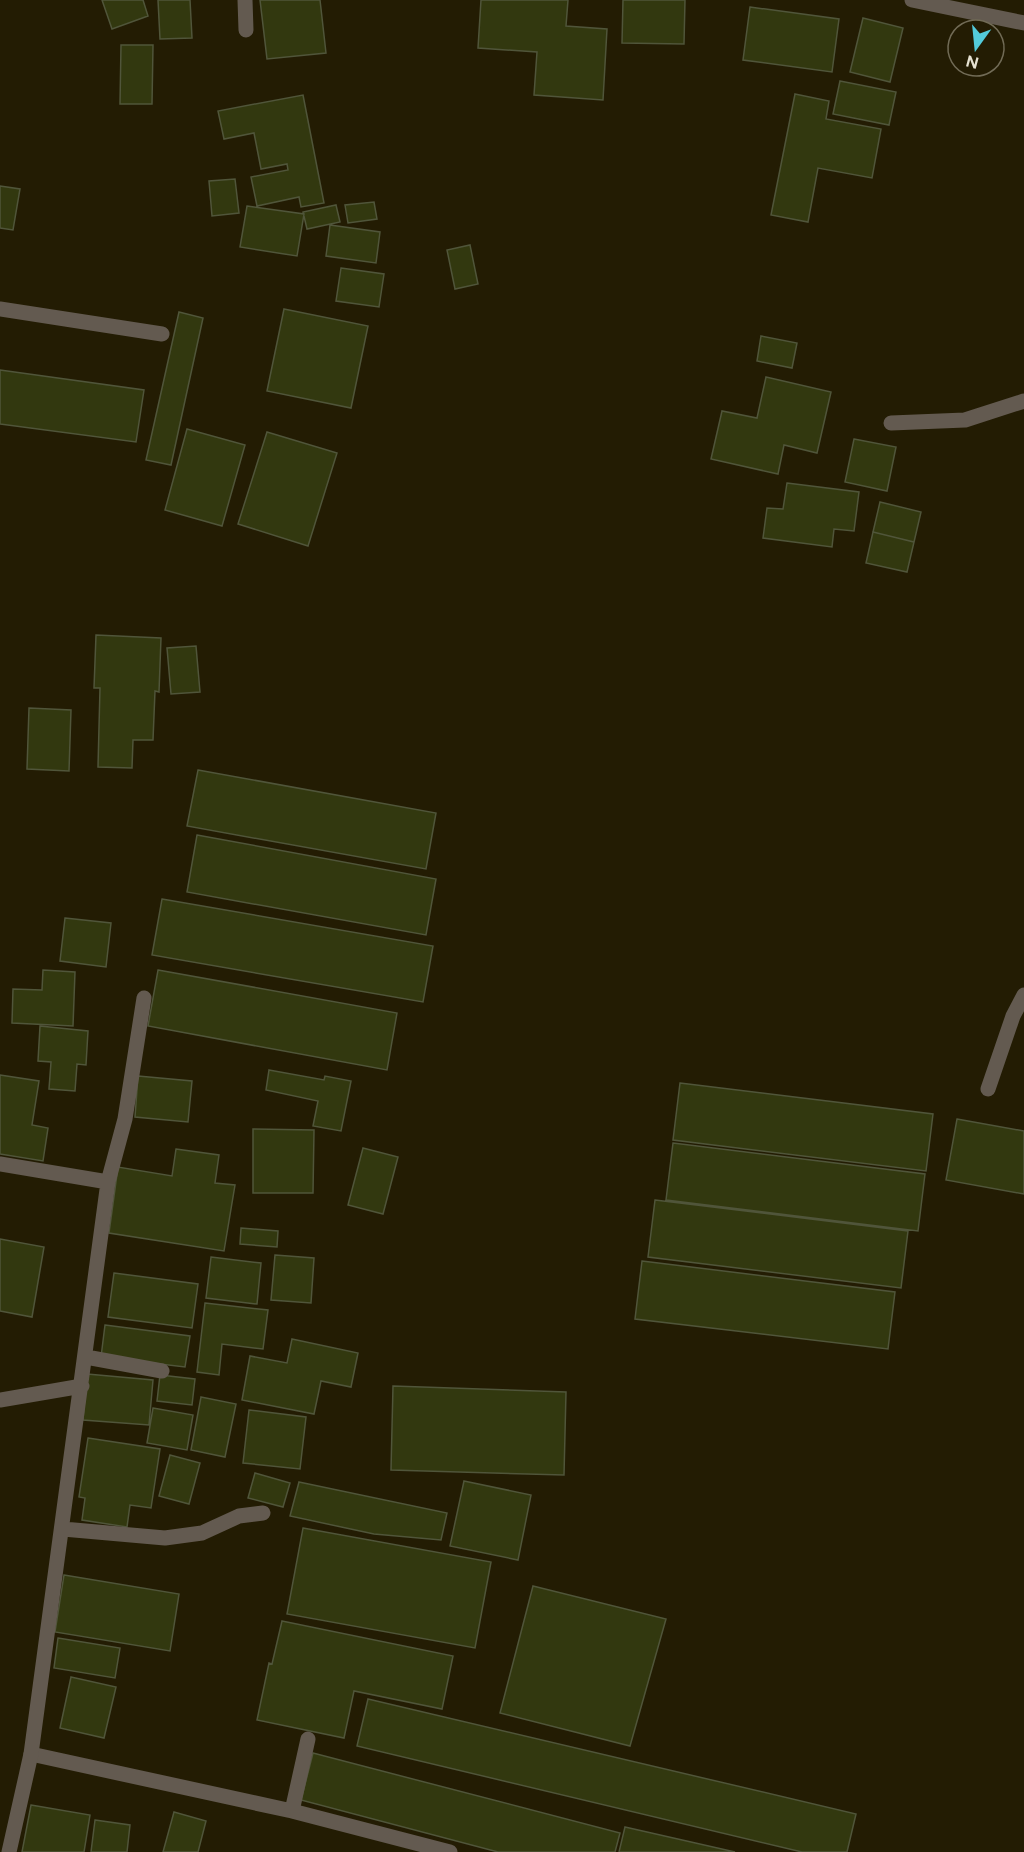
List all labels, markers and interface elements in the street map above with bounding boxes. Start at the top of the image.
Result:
north arrow [946,18,1006,78]
text: N [964,51,981,73]

